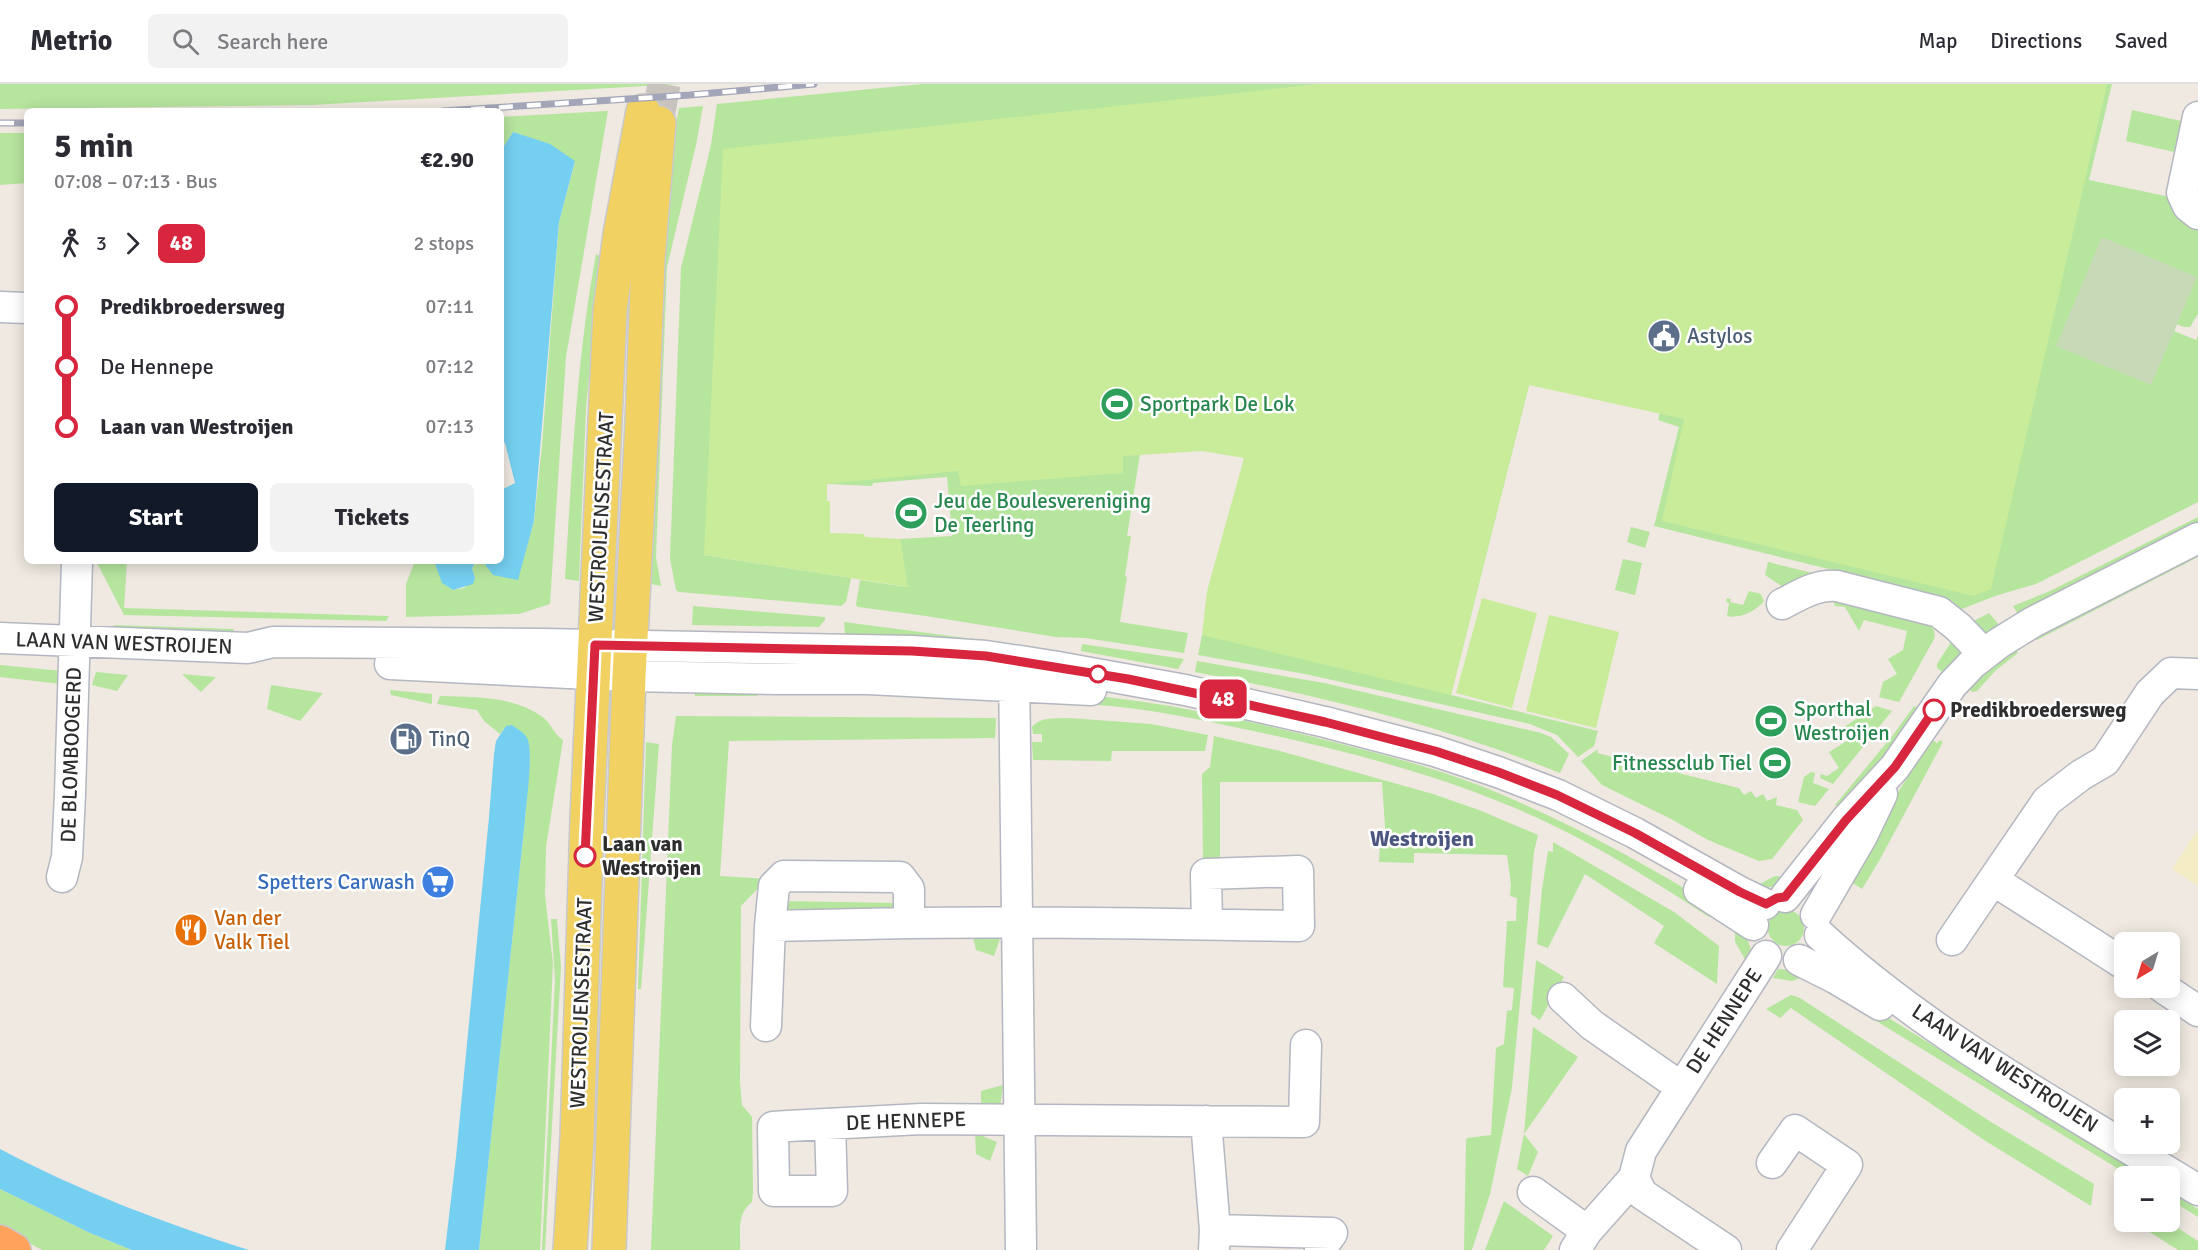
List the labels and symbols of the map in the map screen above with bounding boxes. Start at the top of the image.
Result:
public building icon: Astylos [1646,318,1682,354]
place label: Astylos [1687,323,1752,349]
sports icon: Sportpark De Lok [1099,386,1135,422]
place label: Sportpark De Lok [1140,391,1295,417]
street label: WESTROIJENSESTRAAT [582,410,620,623]
place label: Jeu de Boulesvereniging De Teerling [934,488,1151,538]
sports icon: Jeu de Boulesvereniging De Teerling [893,495,929,531]
street label: LAAN VAN WESTROIJEN [15,626,233,660]
unlabelled marker [1089,665,1107,683]
street label: DE BLOMBOOGERD [55,667,87,843]
line badge: 48 [1196,680,1250,718]
place label: Sporthal Westroijen [1794,696,1890,746]
place label: Predikbroedersweg [1950,697,2127,723]
marker: Predikbroedersweg [1923,699,1945,721]
sports icon: Sporthal Westroijen [1753,703,1789,739]
fuel station icon: TinQ [388,721,424,757]
place label: TinQ [429,726,470,752]
sports icon: Fitnessclub Tiel [1757,745,1793,781]
place label: Fitnessclub Tiel [1612,750,1752,776]
district label: Westroijen [1370,825,1474,852]
place label: Laan van Westroijen [602,831,701,881]
marker: Laan van Westroijen [574,845,596,867]
supermarket icon: Spetters Carwash [420,864,456,900]
place label: Spetters Carwash [258,869,415,895]
street label: WESTROIJENSESTRAAT [564,896,598,1109]
place label: Van der Valk Tiel [214,905,290,955]
restaurant icon: Van der Valk Tiel [173,912,209,948]
north arrow [2114,932,2180,998]
street label: DE HENNEPE [1680,963,1768,1079]
street label: LAAN VAN WESTROIJEN [1907,998,2103,1138]
street label: DE HENNEPE [845,1106,967,1136]

